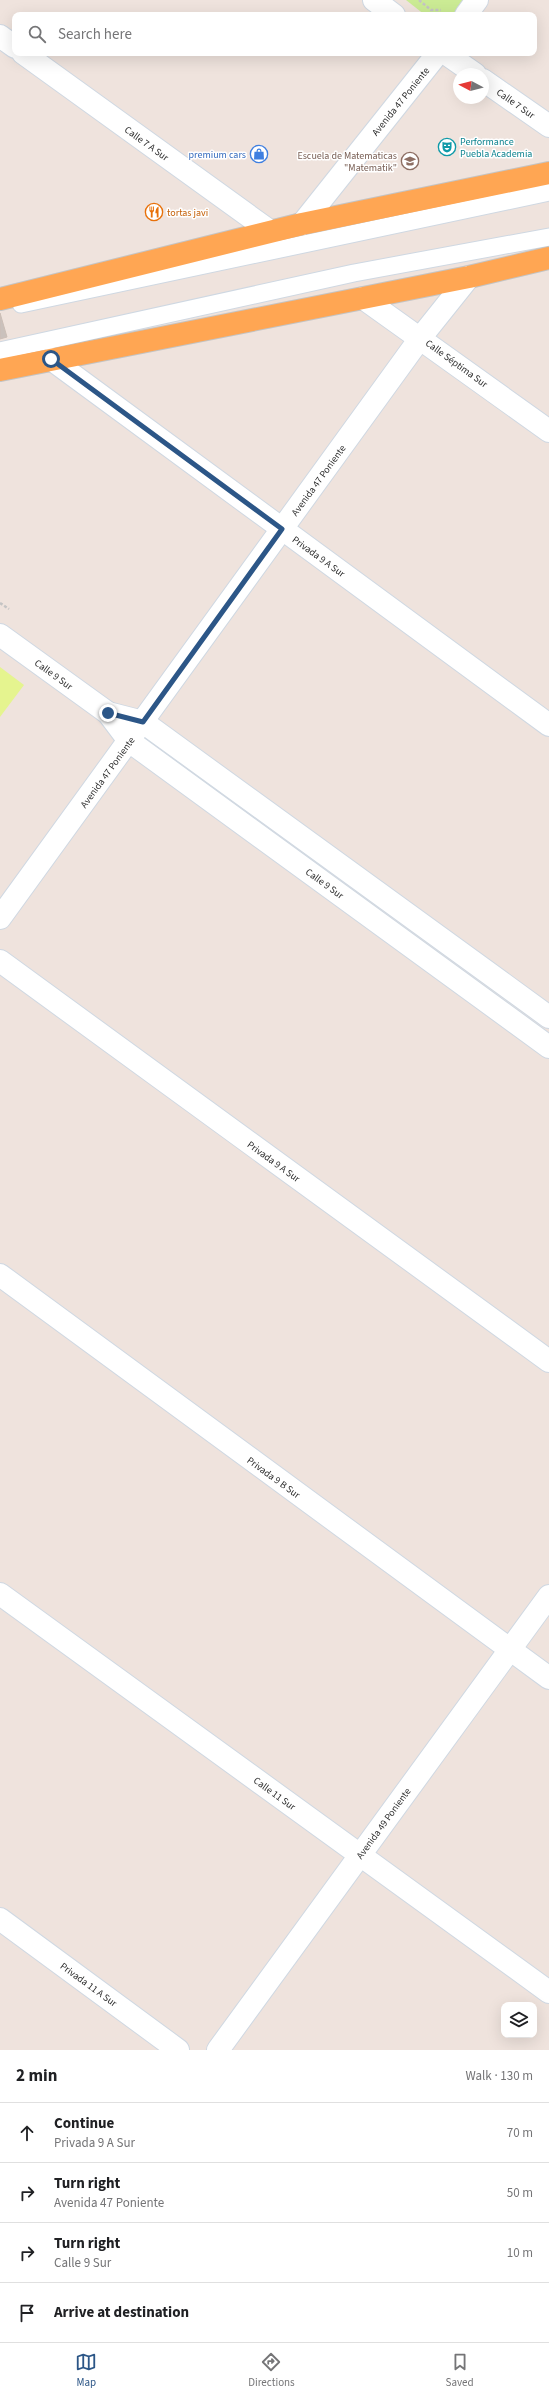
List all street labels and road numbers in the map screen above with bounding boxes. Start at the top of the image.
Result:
street label: Avenida 47 Poniente [369,64,433,139]
street label: Calle 7 Sur [493,85,538,122]
street label: Calle 7 A Sur [121,123,172,165]
street label: Calle Séptima Sur [422,336,491,391]
street label: Avenida 47 Poniente [288,442,349,519]
street label: Privada 9 A Sur [289,533,348,581]
street label: Calle 9 Sur [31,656,76,694]
street label: Avenida 47 Poniente [77,734,138,811]
street label: Calle 9 Sur [302,865,347,903]
street label: Privada 9 A Sur [244,1138,303,1186]
street label: Privada 9 B Sur [244,1454,303,1502]
street label: Calle 11 Sur [250,1774,299,1814]
street label: Avenida 49 Poniente [353,1785,414,1862]
street label: Privada 11 A Sur [57,1959,120,2011]

